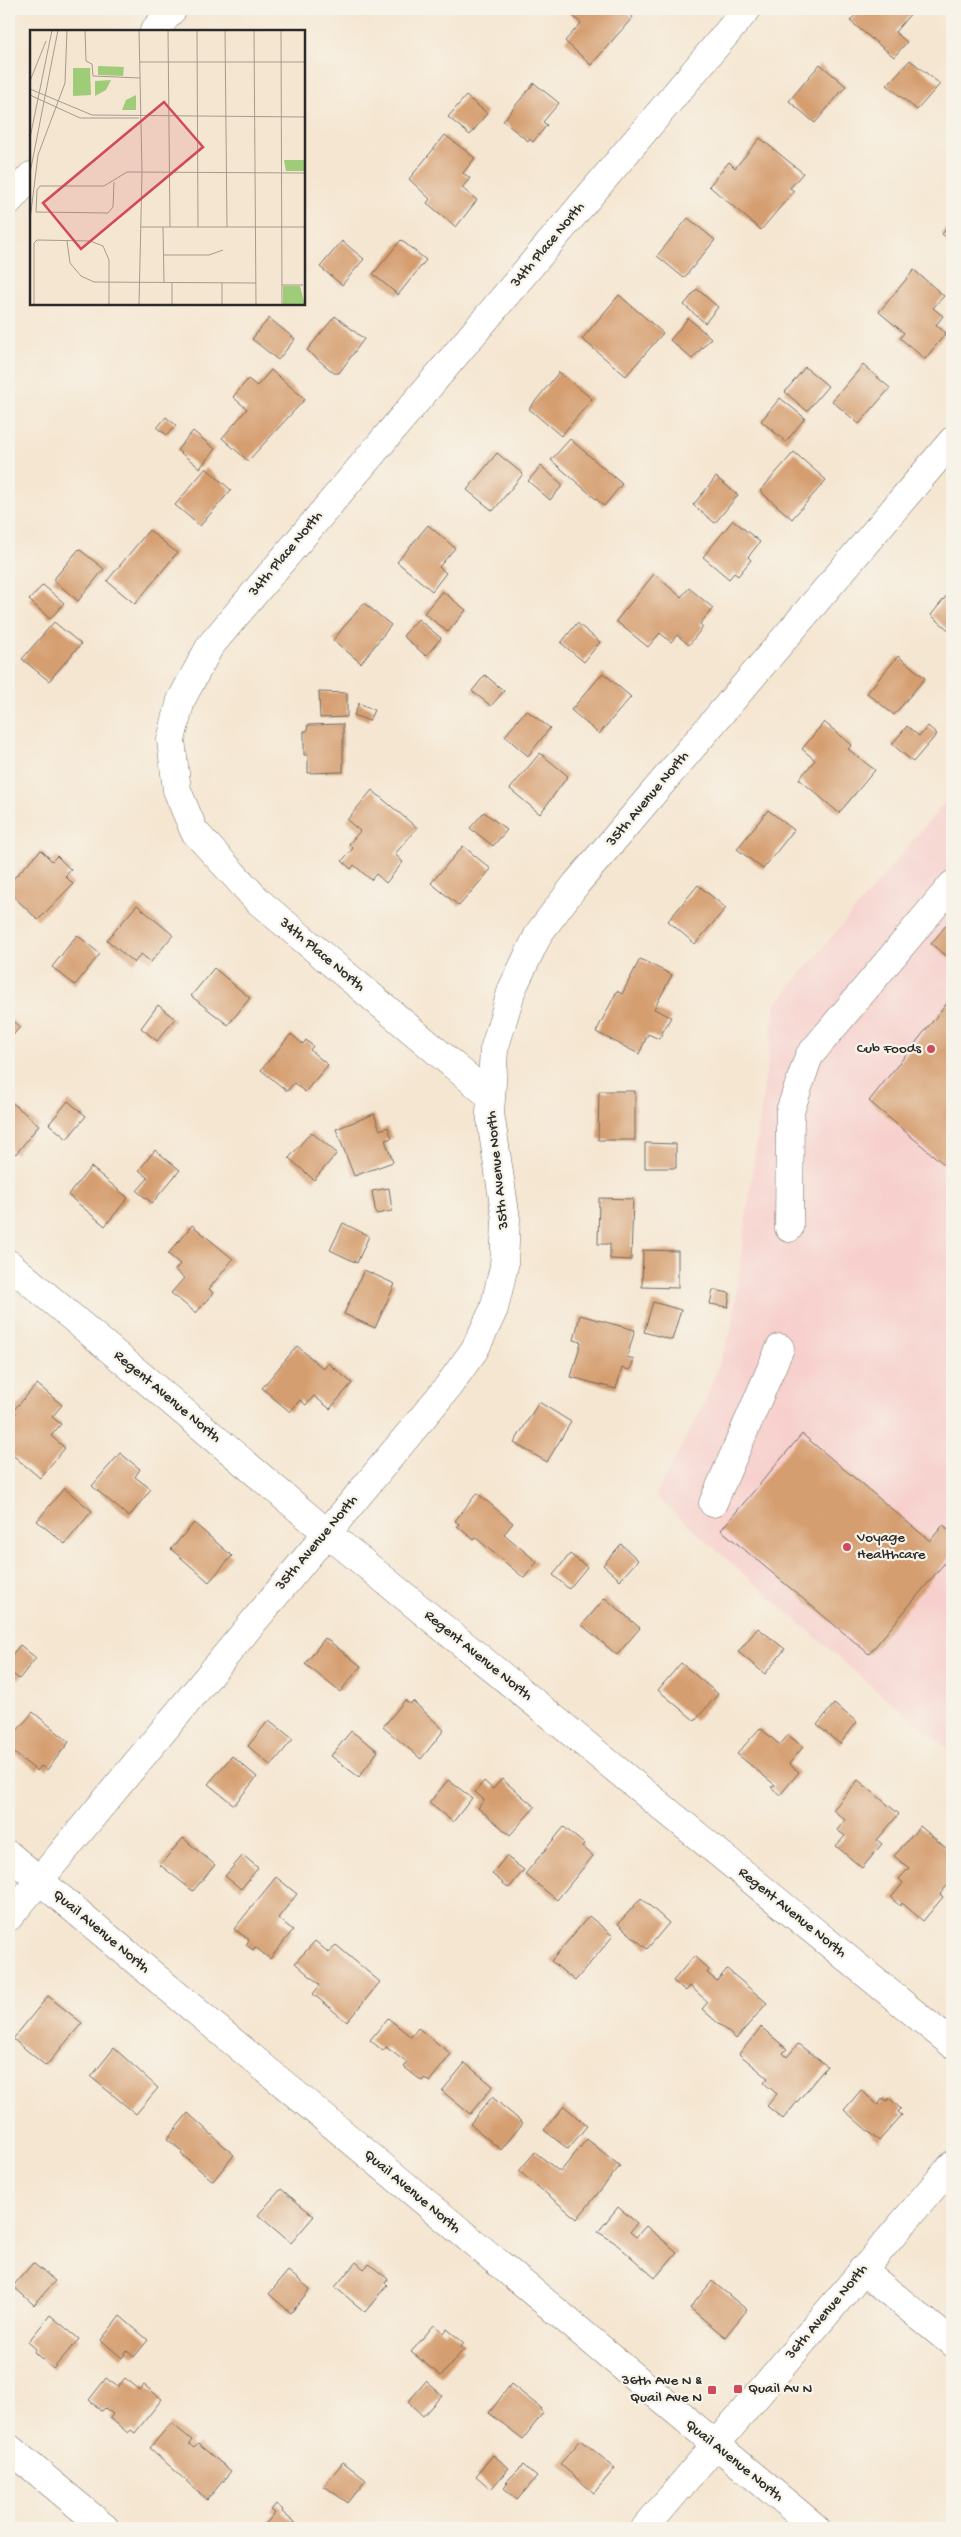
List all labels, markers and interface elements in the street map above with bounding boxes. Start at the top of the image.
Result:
inset map [30,30,305,305]
street label: 34th Place North [506,199,589,292]
street label: 34th Place North [244,508,327,601]
street label: 35th Avenue North [602,748,693,851]
street label: 34th Place North [275,913,368,996]
place label: Cub Foods [857,1040,921,1058]
marker: Cub Foods [925,1043,937,1055]
street label: 35th Avenue North [483,1110,513,1231]
street label: Regent Avenue North [110,1347,224,1447]
street label: 35th Avenue North [271,1492,362,1595]
place label: Voyage Healthcare [856,1529,926,1564]
marker: Voyage Healthcare [841,1541,853,1553]
street label: Regent Avenue North [420,1607,536,1705]
street label: Regent Avenue North [734,1864,850,1962]
street label: Quail Avenue North [49,1886,153,1978]
street label: Quail Avenue North [360,2146,464,2238]
street label: 36th Avenue North [781,2261,872,2364]
place label: 36th Ave N & Quail Ave N [621,2372,702,2407]
place label: Quail Av N [748,2380,813,2398]
marker: Quail Av N [732,2383,744,2395]
marker: 36th Ave N & Quail Ave N [706,2384,718,2396]
street label: Quail Avenue North [681,2416,787,2506]

